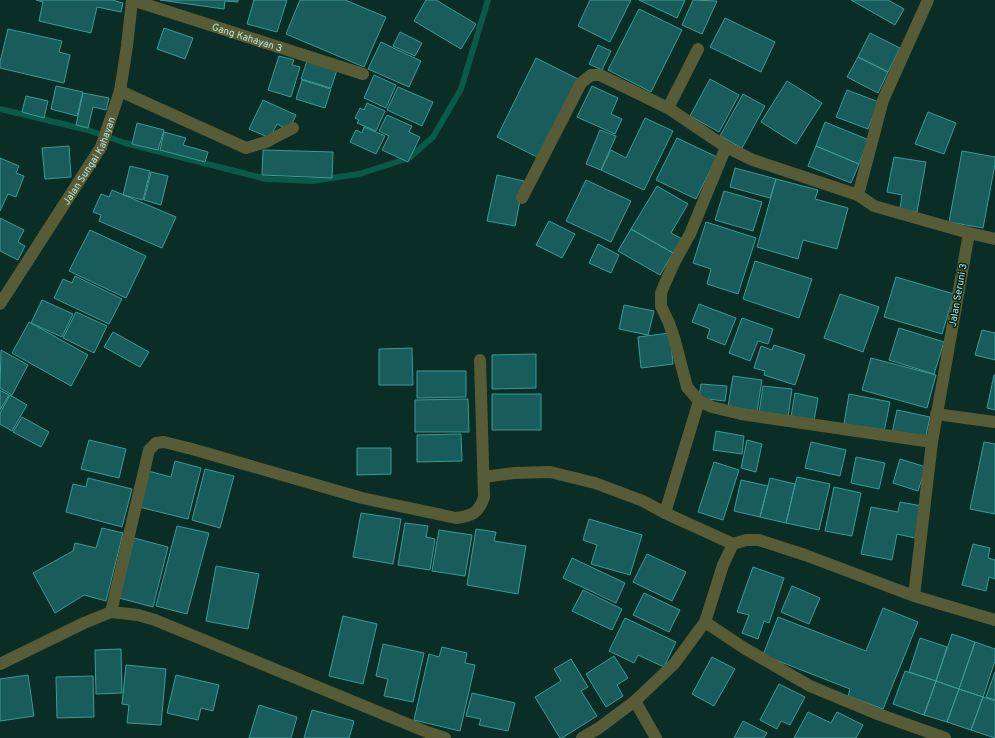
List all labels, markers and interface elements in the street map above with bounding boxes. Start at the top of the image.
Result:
street label: Gang Kahayan 3 [210,21,284,56]
street label: Jalan Sungai Kahayan [60,115,119,208]
street label: Jalan Seruni 3 [947,263,970,328]

